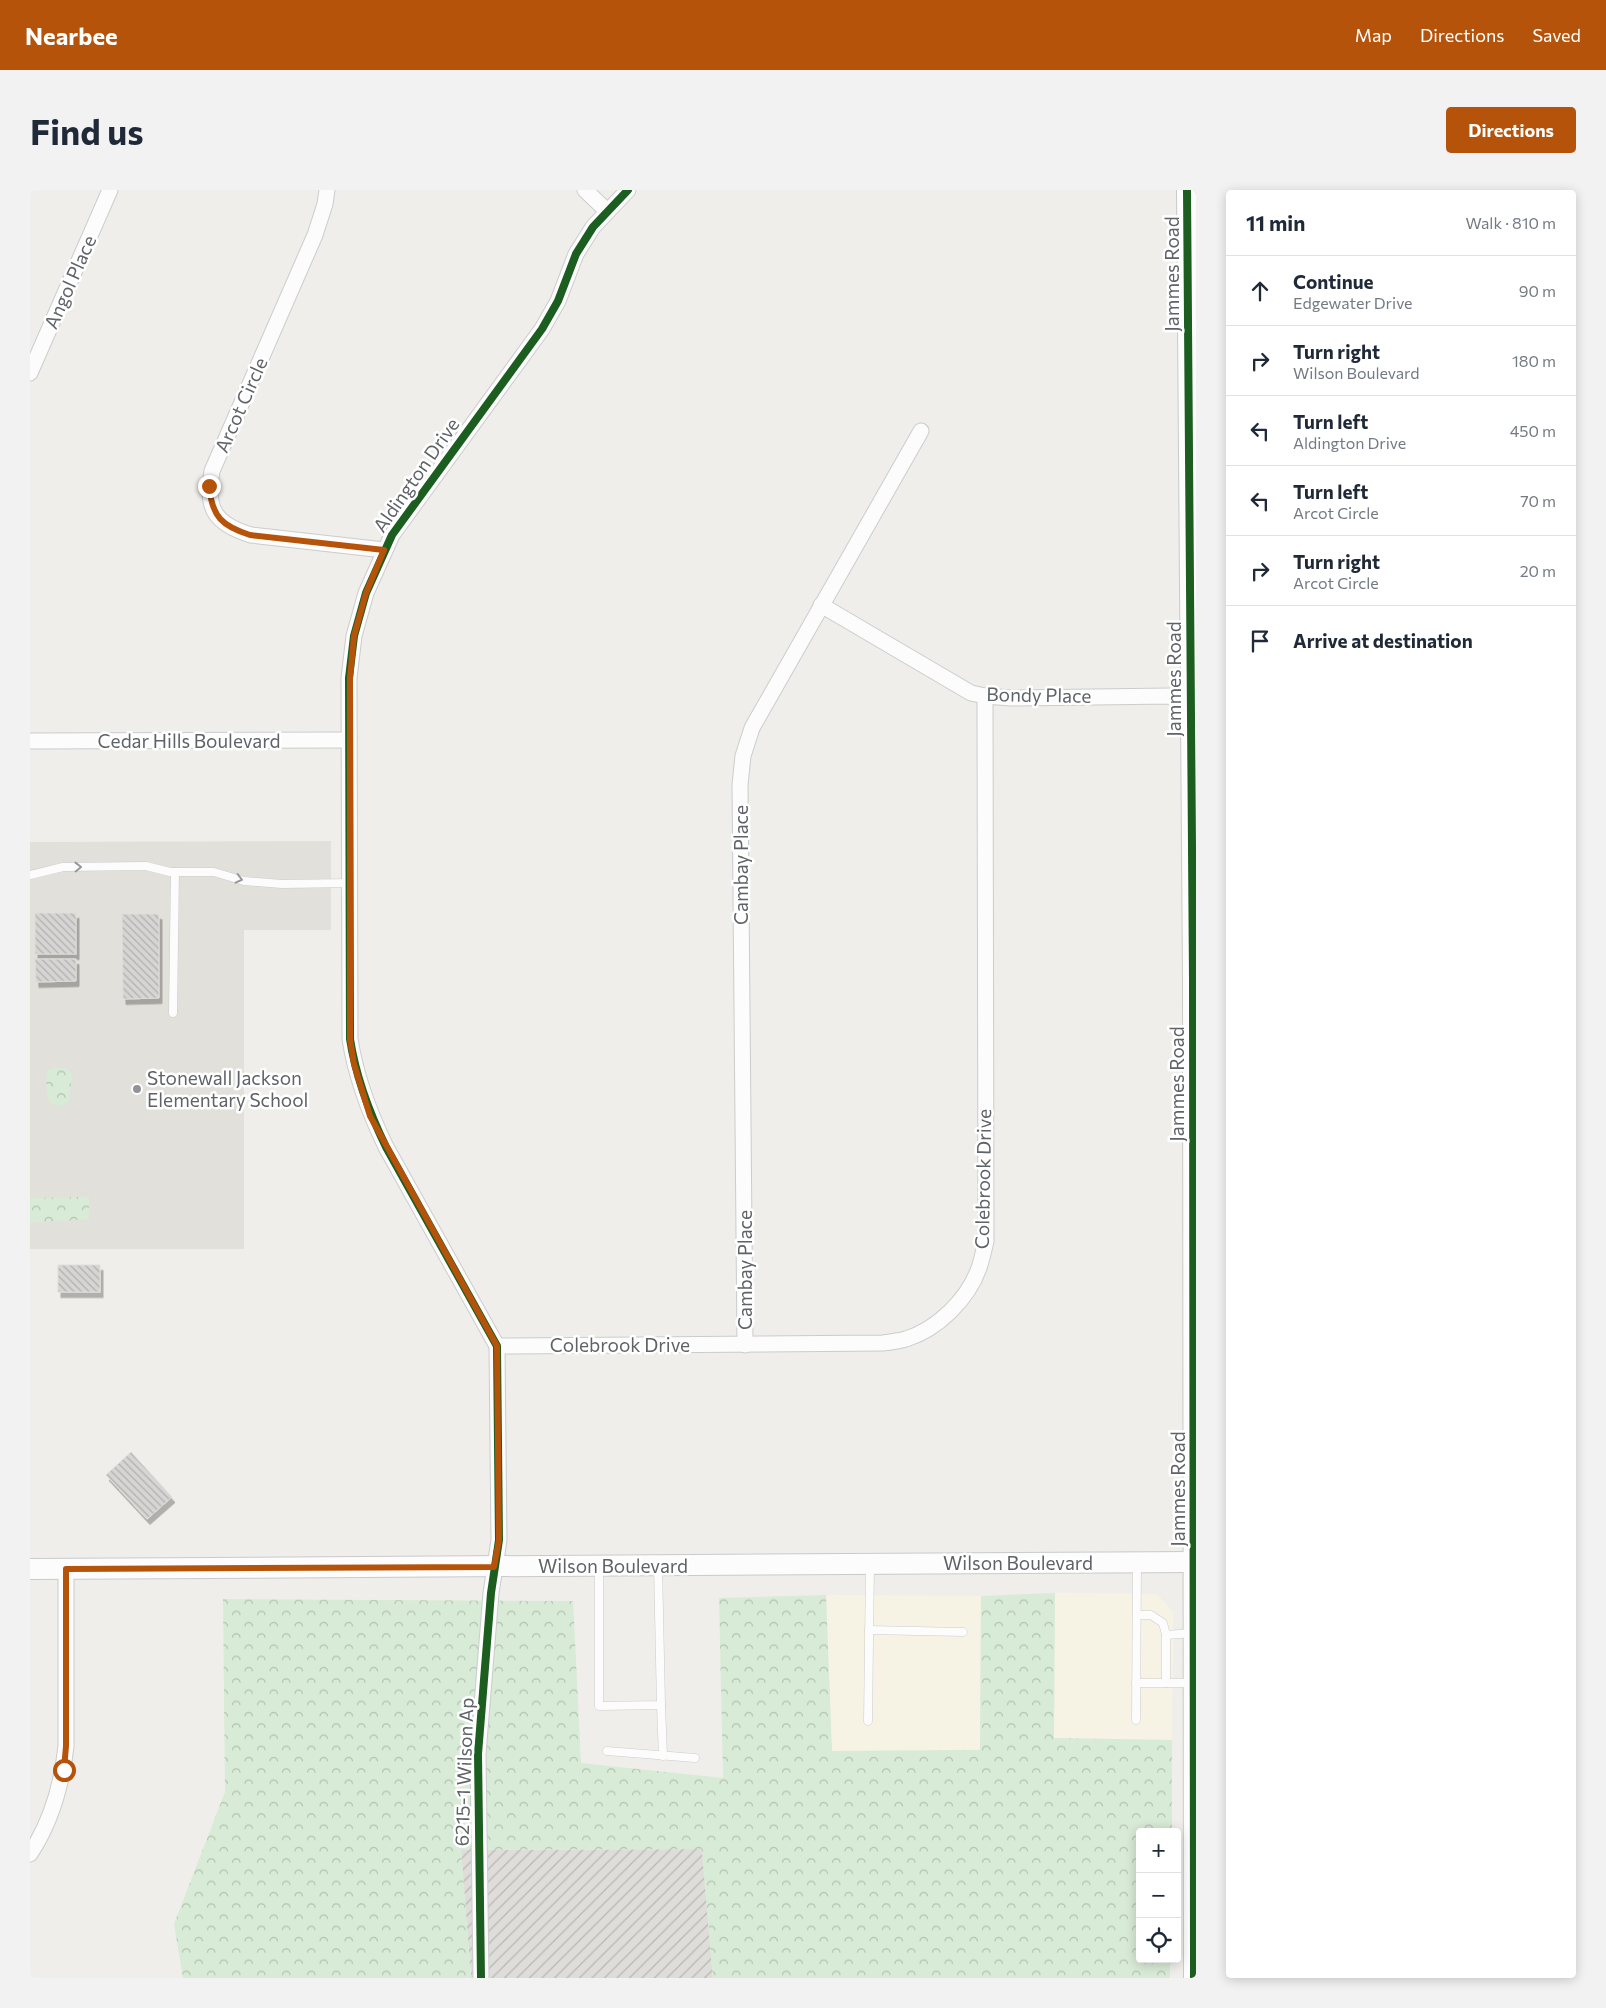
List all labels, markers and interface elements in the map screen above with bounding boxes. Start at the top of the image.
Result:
text: Nearbee [25,21,118,50]
text: Map [1355,24,1392,46]
text: Directions [1420,24,1504,46]
text: Saved [1532,24,1581,46]
button: Directions [1446,107,1576,153]
text: Find us [30,109,144,152]
text: 11 min [1246,210,1305,235]
text: Walk · 810 m [1466,213,1556,232]
street label: Jammes Road [1160,216,1183,332]
street label: Angol Place [39,231,100,332]
text: Continue [1293,270,1373,293]
icon: ahead [1246,277,1274,305]
text: 90 m [1519,281,1556,300]
text: Edgewater Drive [1293,293,1413,312]
text: Turn right [1293,340,1380,363]
icon: right [1246,347,1274,375]
text: 180 m [1512,351,1556,370]
street label: Arcot Circle [209,354,272,456]
text: Wilson Boulevard [1293,363,1419,382]
text: Turn left [1293,410,1368,433]
street label: Aldington Drive [368,413,464,536]
icon: left [1246,417,1274,445]
text: 450 m [1510,421,1556,440]
text: Aldington Drive [1293,433,1406,452]
route end [198,475,221,498]
text: Turn left [1293,480,1368,503]
icon: left [1246,487,1274,515]
text: 70 m [1520,491,1556,510]
text: Arcot Circle [1293,503,1379,522]
text: Turn right [1293,550,1380,573]
icon: right [1246,557,1274,585]
text: 20 m [1520,561,1556,580]
text: Arcot Circle [1293,573,1379,592]
street label: Jammes Road [1162,621,1185,737]
icon: arrive [1246,627,1274,655]
text: Arrive at destination [1293,629,1473,652]
street label: Bondy Place [986,682,1092,707]
street label: Cedar Hills Boulevard [98,729,280,752]
street label: Cambay Place [729,805,752,925]
one-way arrow [74,862,82,872]
one-way arrow [234,873,243,884]
street label: Jammes Road [1165,1026,1188,1142]
place label: Stonewall Jackson Elementary School [147,1066,308,1111]
marker: Stonewall Jackson Elementary School [131,1083,143,1095]
street label: Colebrook Drive [970,1109,995,1249]
street label: Cambay Place [733,1210,756,1330]
street label: Colebrook Drive [550,1333,690,1356]
street label: Jammes Road [1166,1431,1189,1547]
street label: Wilson Boulevard [943,1551,1093,1574]
street label: Wilson Boulevard [538,1554,688,1577]
street label: 6215-1 Wilson Ap [449,1697,478,1847]
route start [53,1759,76,1782]
map controls [1136,1828,1181,1963]
button: + [1136,1828,1181,1873]
button: − [1136,1873,1181,1918]
button: locate [1136,1918,1181,1963]

